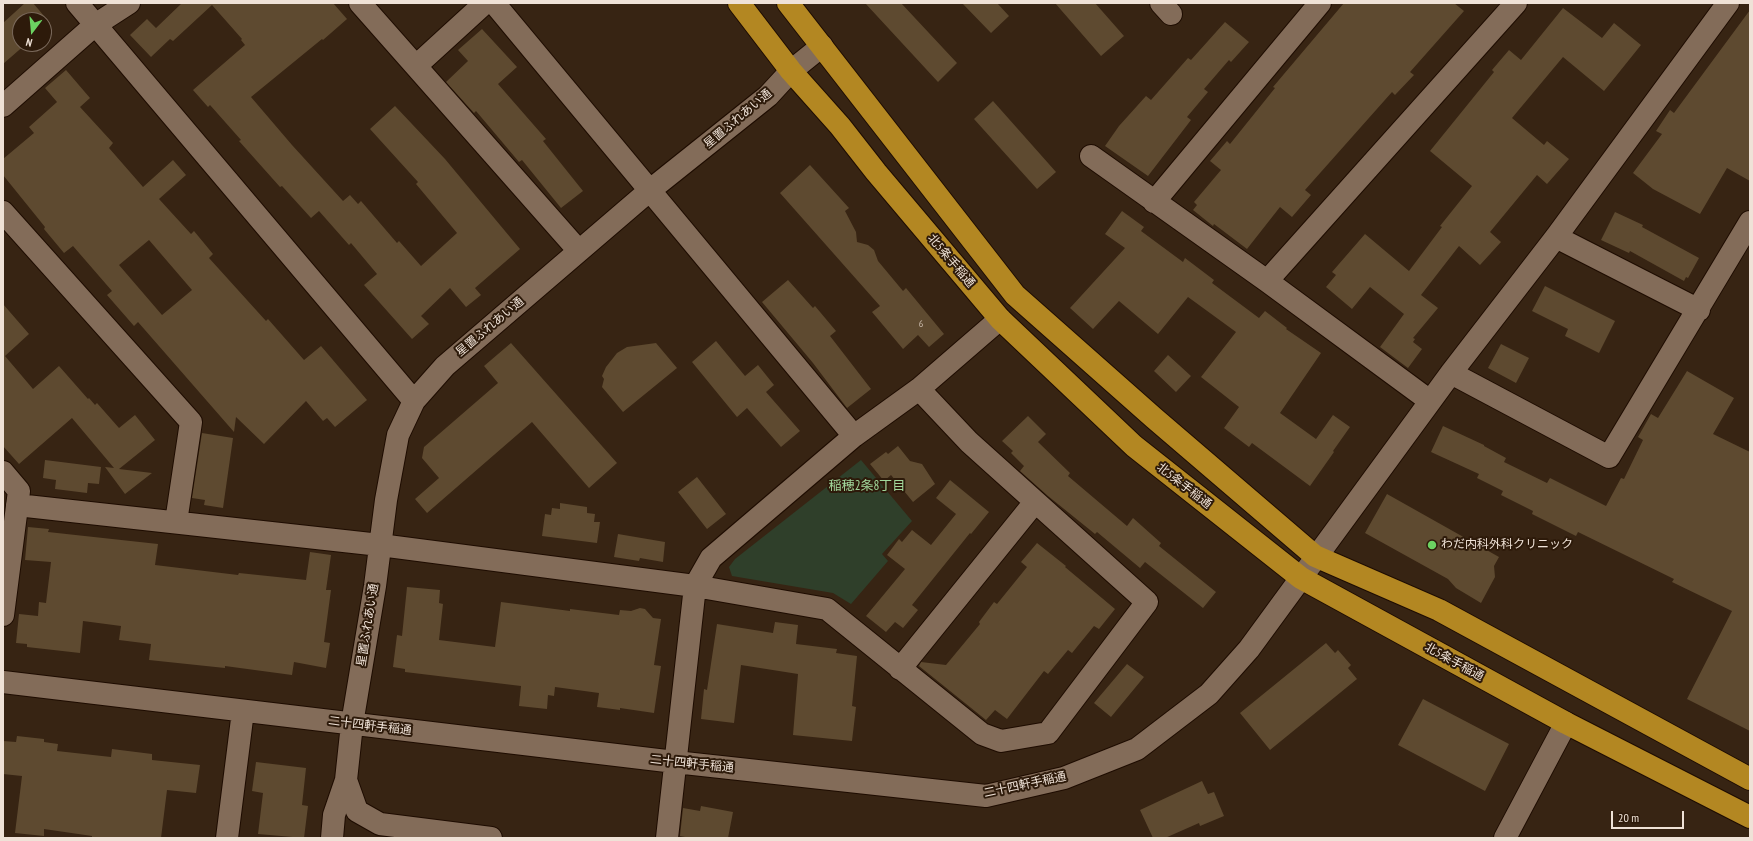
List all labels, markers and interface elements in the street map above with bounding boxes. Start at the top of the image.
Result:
north arrow [12,12,52,52]
text: N [24,35,34,50]
street label: 星置ふれあい通 [701,86,775,152]
street label: 北5条手稲通 [924,231,978,291]
street label: 星置ふれあい通 [453,294,527,360]
house number: 6 [919,318,923,330]
street label: 北5条手稲通 [1154,460,1214,512]
district label: 稲穂2条8丁目 [829,478,905,494]
place label: わだ内科外科クリニック [1441,538,1573,552]
marker: わだ内科外科クリニック [1426,539,1438,551]
street label: 星置ふれあい通 [354,582,382,668]
street label: 北5条手稲通 [1422,640,1486,684]
street label: 二十四軒手稲通 [327,714,413,738]
street label: 二十四軒手稲通 [649,752,735,776]
street label: 二十四軒手稲通 [982,769,1068,801]
scale bar [1613,803,1686,829]
text: 20 m [1618,810,1639,825]

